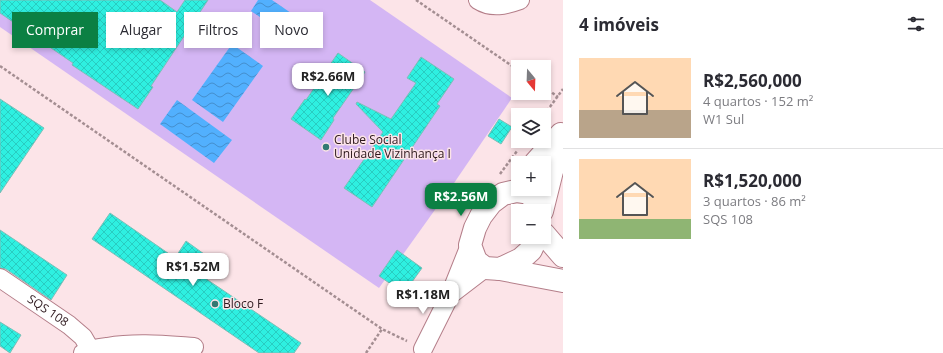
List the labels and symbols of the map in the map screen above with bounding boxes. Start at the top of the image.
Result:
north arrow [511,60,551,100]
pin: R$2.66M [291,63,365,97]
place label: Clube Social Unidade Vizinhança I [334,131,451,162]
marker: Clube Social Unidade Vizinhança I [321,142,331,152]
pin: R$2.56M [424,183,498,217]
pin: R$1.52M [156,253,230,287]
pin: R$1.18M [386,281,460,315]
street label: SQS 108 [24,290,72,330]
place label: Bloco F [223,295,263,312]
marker: Bloco F [210,299,220,309]

